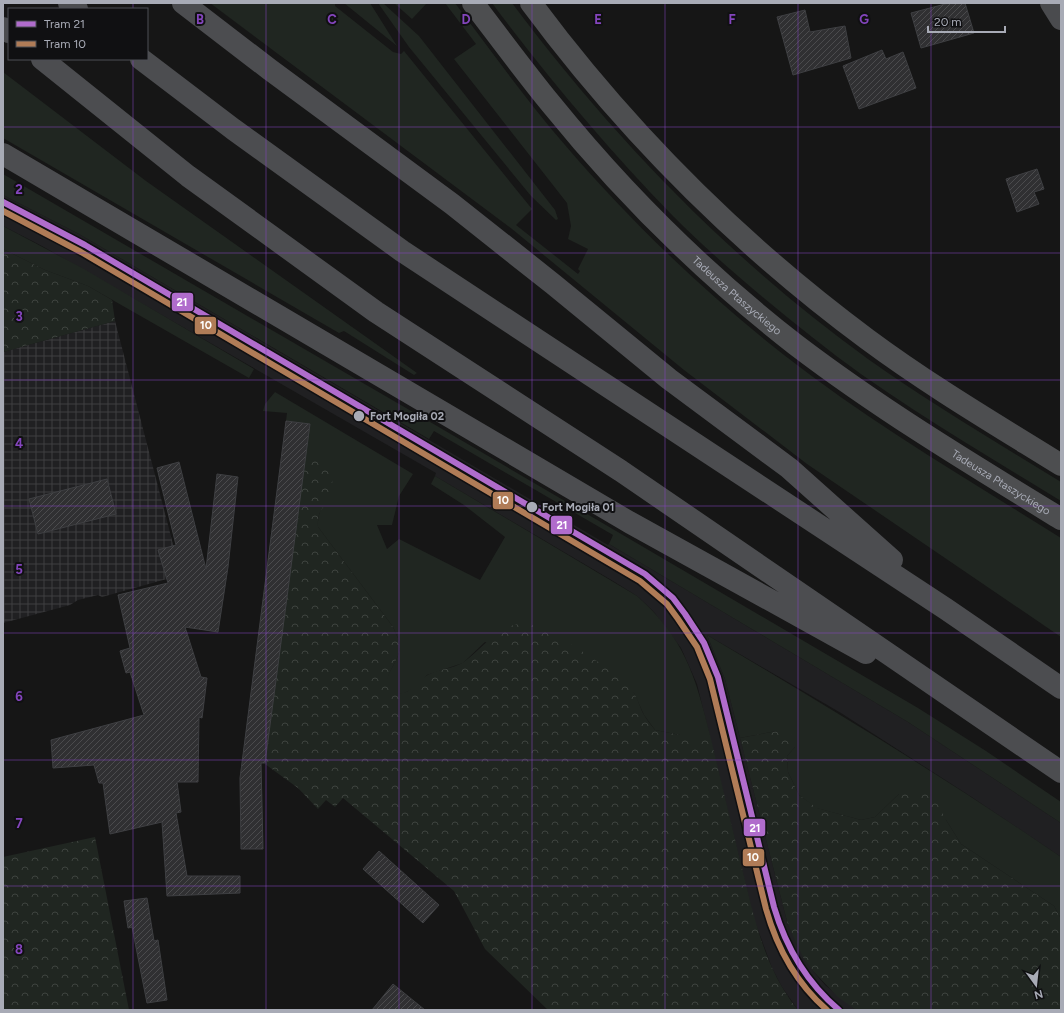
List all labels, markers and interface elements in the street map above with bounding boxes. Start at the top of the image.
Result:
legend [8,8,148,60]
scale bar [928,8,1005,34]
text: B [196,12,204,27]
text: C [327,12,337,27]
text: D [461,12,471,27]
text: E [594,12,602,27]
text: F [728,12,736,27]
text: G [859,12,869,27]
text: 20 m [934,15,962,29]
text: Tram 21 [44,17,85,31]
text: Tram 10 [44,37,86,51]
text: 2 [15,182,23,197]
street label: Tadeusza Ptaszyckiego [690,254,784,338]
line badge: 21 [171,292,194,312]
text: 21 [176,296,188,309]
text: 3 [15,309,23,324]
line badge: 10 [194,316,217,335]
text: 10 [200,319,212,332]
marker: Fort Mogiła 02 [352,409,366,423]
place label: Fort Mogiła 02 [370,410,444,423]
text: 4 [15,436,23,451]
street label: Tadeusza Ptaszyckiego [949,447,1053,518]
line badge: 10 [492,491,514,510]
text: 10 [497,494,509,507]
marker: Fort Mogiła 01 [525,500,539,514]
place label: Fort Mogiła 01 [542,501,614,514]
line badge: 21 [550,515,573,535]
text: 21 [556,519,568,532]
text: 5 [15,562,23,577]
text: 6 [15,689,23,704]
text: 7 [15,816,23,831]
line badge: 21 [743,818,766,837]
text: 21 [749,822,761,835]
line badge: 10 [742,848,765,867]
text: 10 [747,851,759,864]
text: 8 [15,942,23,957]
north arrow [1016,965,1056,1005]
text: N [1033,987,1044,1002]

